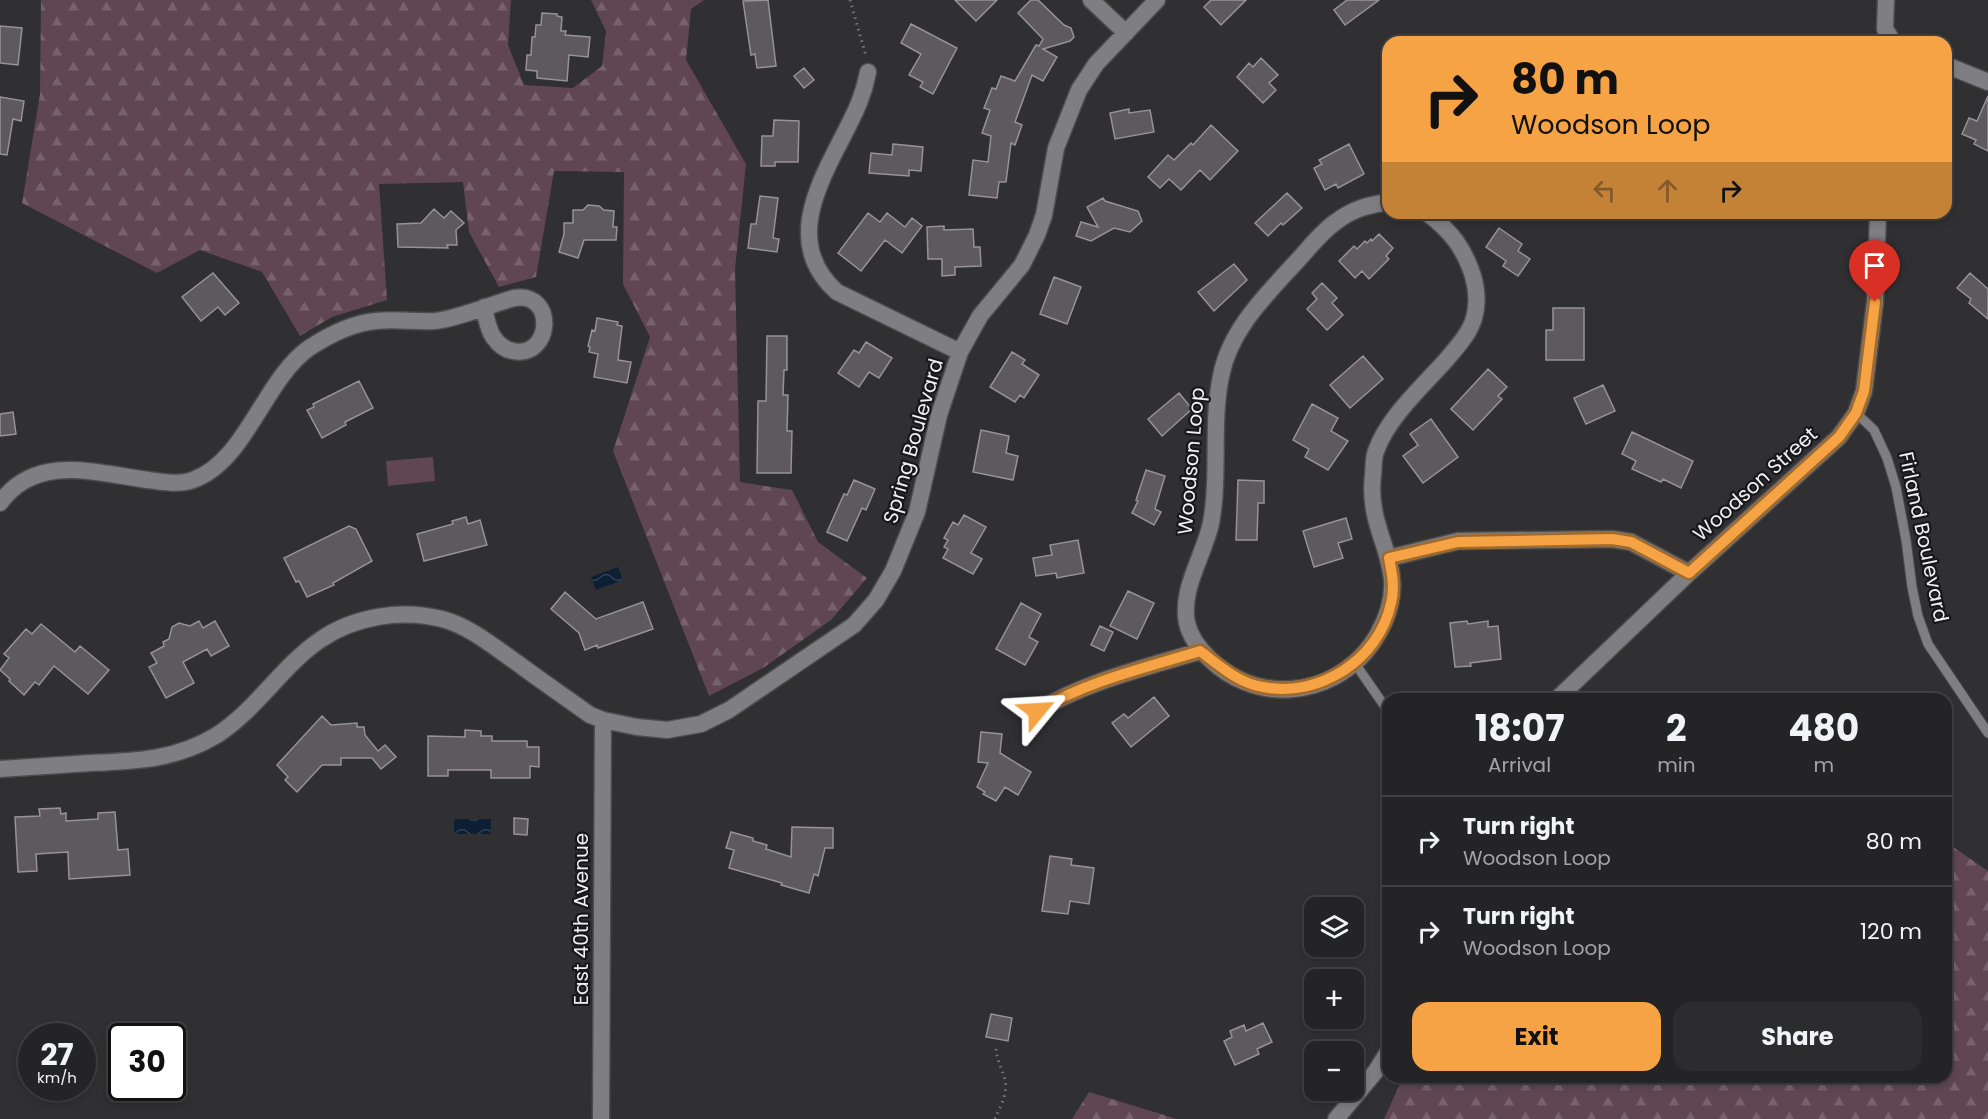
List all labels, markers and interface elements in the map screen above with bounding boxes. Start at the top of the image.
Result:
text: 80 m [1511,50,1619,109]
icon: right [1412,60,1490,138]
text: Woodson Loop [1511,106,1711,143]
icon: left [1588,174,1621,207]
icon: ahead [1651,174,1684,207]
icon: right [1714,174,1747,207]
pin [1849,240,1900,302]
icon: arrive [1858,249,1891,282]
street label: Spring Boulevard [876,355,950,527]
street label: Woodson Loop [1171,386,1211,536]
street label: Woodson Street [1687,421,1823,547]
street label: Firland Boulevard [1892,449,1956,625]
position arrow [1005,679,1069,743]
text: 18:07 [1475,703,1564,754]
text: 2 [1666,703,1687,754]
text: 480 [1788,703,1859,754]
text: Arrival [1488,751,1551,779]
text: min [1657,751,1695,779]
text: m [1813,751,1834,779]
text: Turn right [1463,811,1574,842]
icon: right [1412,825,1445,858]
text: 80 m [1866,826,1922,857]
street label: East 40th Avenue [567,833,595,1005]
text: Woodson Loop [1463,844,1611,872]
map controls [1304,897,1364,1101]
button: layers [1304,897,1364,957]
text: Turn right [1463,901,1574,932]
icon: right [1412,915,1445,948]
text: 120 m [1860,916,1922,947]
text: Woodson Loop [1463,934,1611,962]
button: + [1304,969,1364,1029]
button: Exit [1412,1002,1661,1071]
button: Share [1673,1002,1922,1071]
speed limit sign: 30 [108,1023,186,1101]
text: 27 [40,1033,74,1076]
button: − [1304,1041,1364,1101]
text: km/h [37,1067,77,1088]

